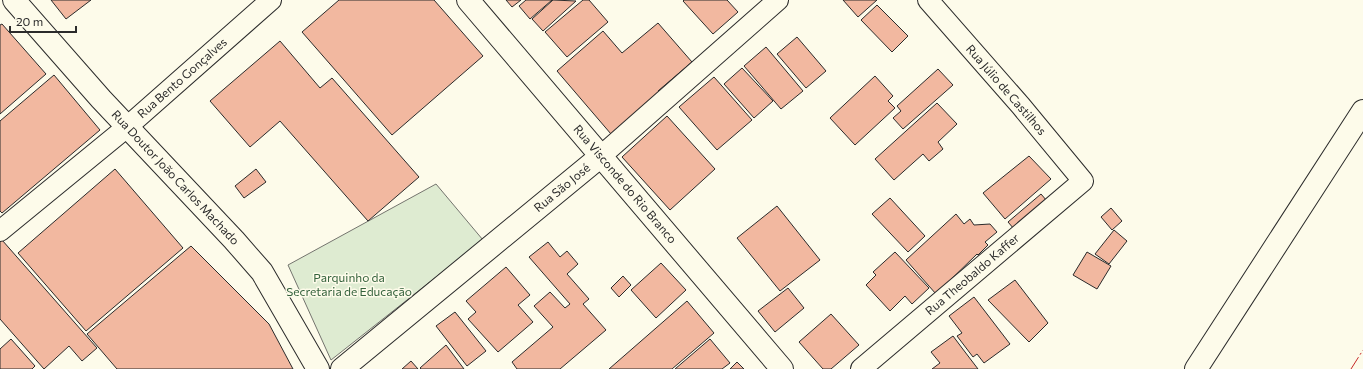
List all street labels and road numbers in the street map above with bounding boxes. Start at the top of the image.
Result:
street label: Rua Bento Gonçalves [134,34,229,121]
street label: Rua Júlio de Castilhos [963,41,1050,138]
street label: Rua Doutor João Carlos Machado [109,107,243,247]
street label: Rua Visconde do Rio Branco [571,121,680,246]
street label: Rua São José [531,160,592,214]
street label: Rua Theobaldo Kaffer [922,230,1022,318]

